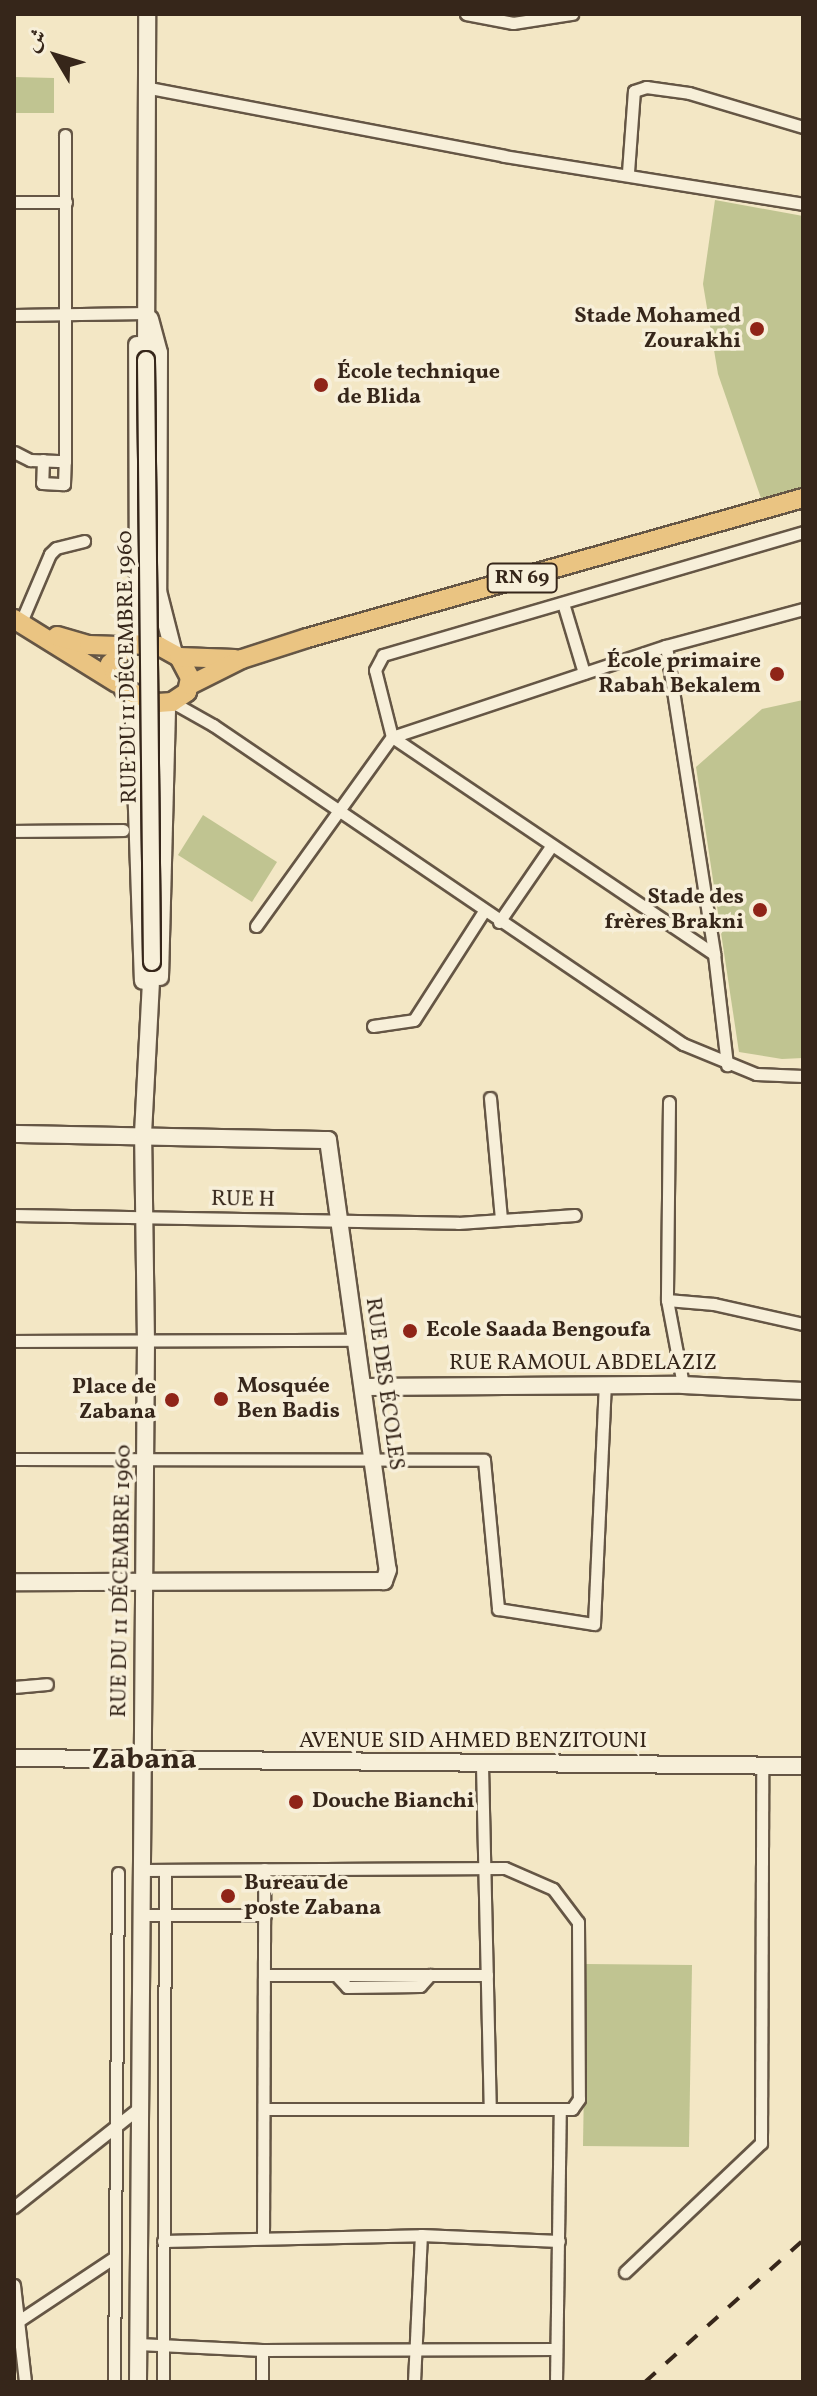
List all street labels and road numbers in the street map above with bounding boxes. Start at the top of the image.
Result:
street label: RUE DU 11 DÉCEMBRE 1960 [112,530,144,804]
road number: RN 69 [486,562,558,594]
street label: RUE H [211,1186,275,1214]
street label: RUE DES ÉCOLES [359,1296,409,1472]
street label: RUE RAMOUL ABDELAZIZ [449,1351,717,1377]
street label: RUE DU 11 DÉCEMBRE 1960 [106,1444,138,1718]
street label: AVENUE SID AHMED BENZITOUNI [299,1729,647,1755]

